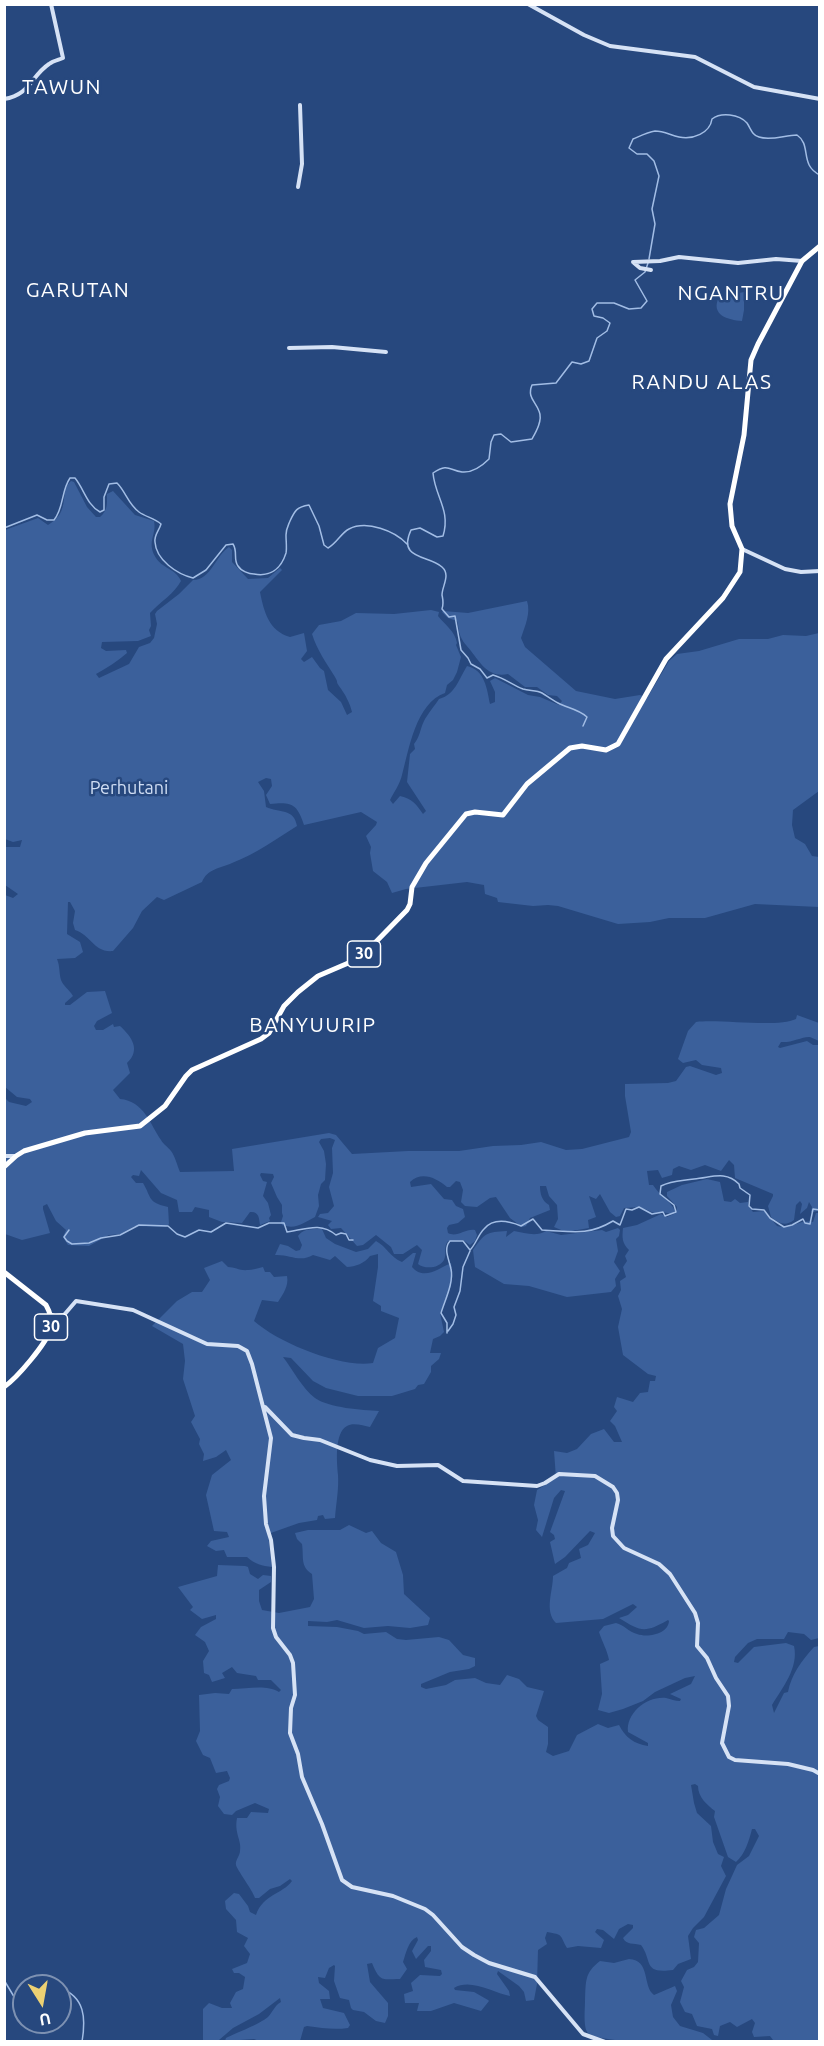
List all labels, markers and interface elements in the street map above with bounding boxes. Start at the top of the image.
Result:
district label: TAWUN [22,74,102,100]
district label: GARUTAN [26,277,130,303]
district label: NGANTRU [677,280,785,306]
district label: RANDU ALAS [631,369,773,395]
park label: Perhutani [90,777,168,799]
road number: 30 [348,941,380,967]
district label: BANYUURIP [249,1012,377,1038]
road number: 30 [34,1314,68,1340]
north arrow [12,1974,72,2034]
text: U [38,2010,52,2030]

